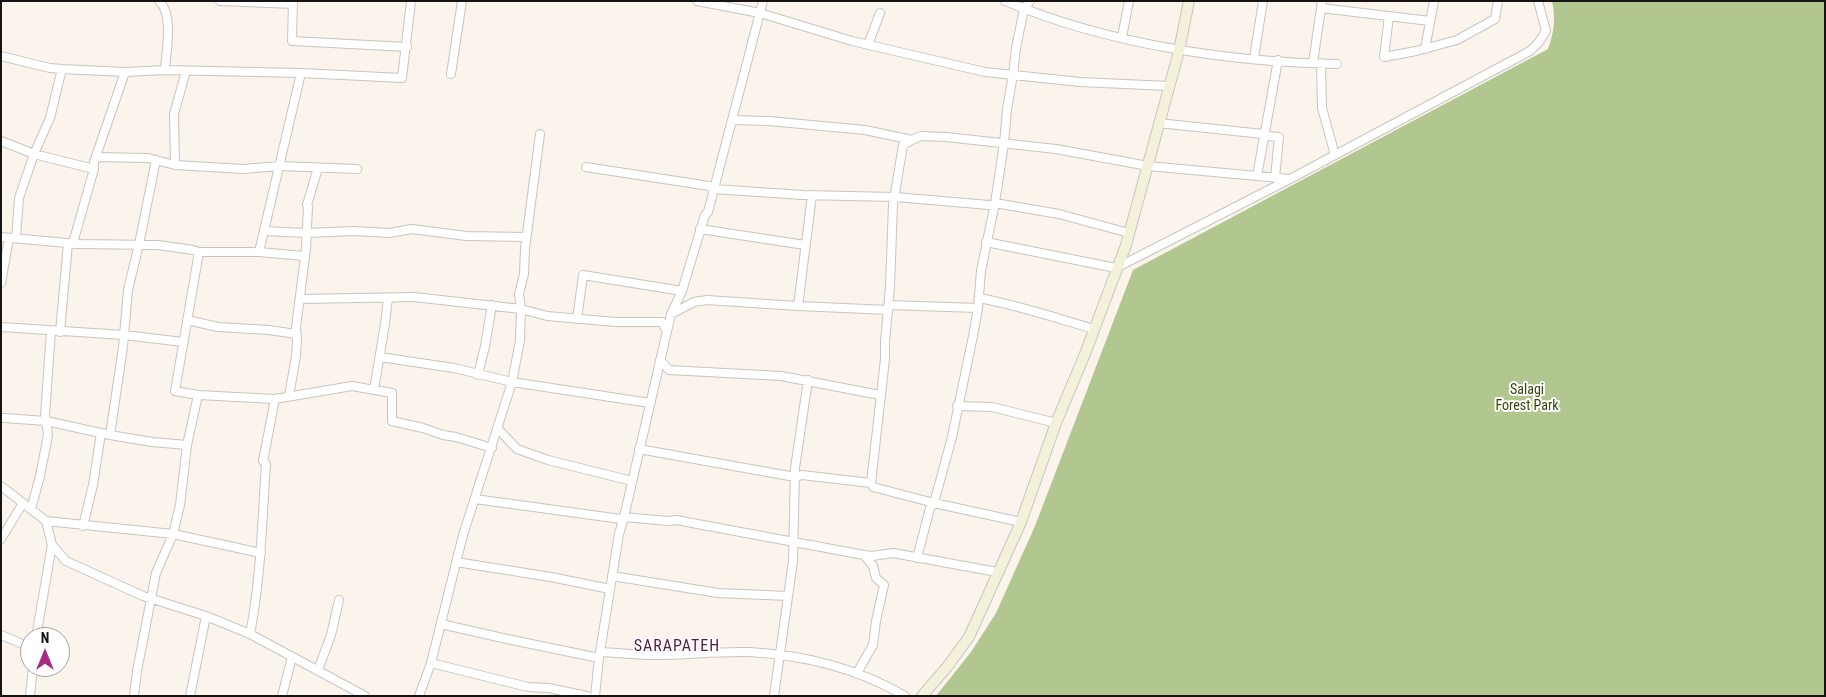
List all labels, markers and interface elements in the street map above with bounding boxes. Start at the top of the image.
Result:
park label: Salagi Forest Park [1495,382,1559,414]
north arrow [20,627,70,677]
text: N [41,630,49,646]
district label: SARAPATEH [633,637,721,657]

